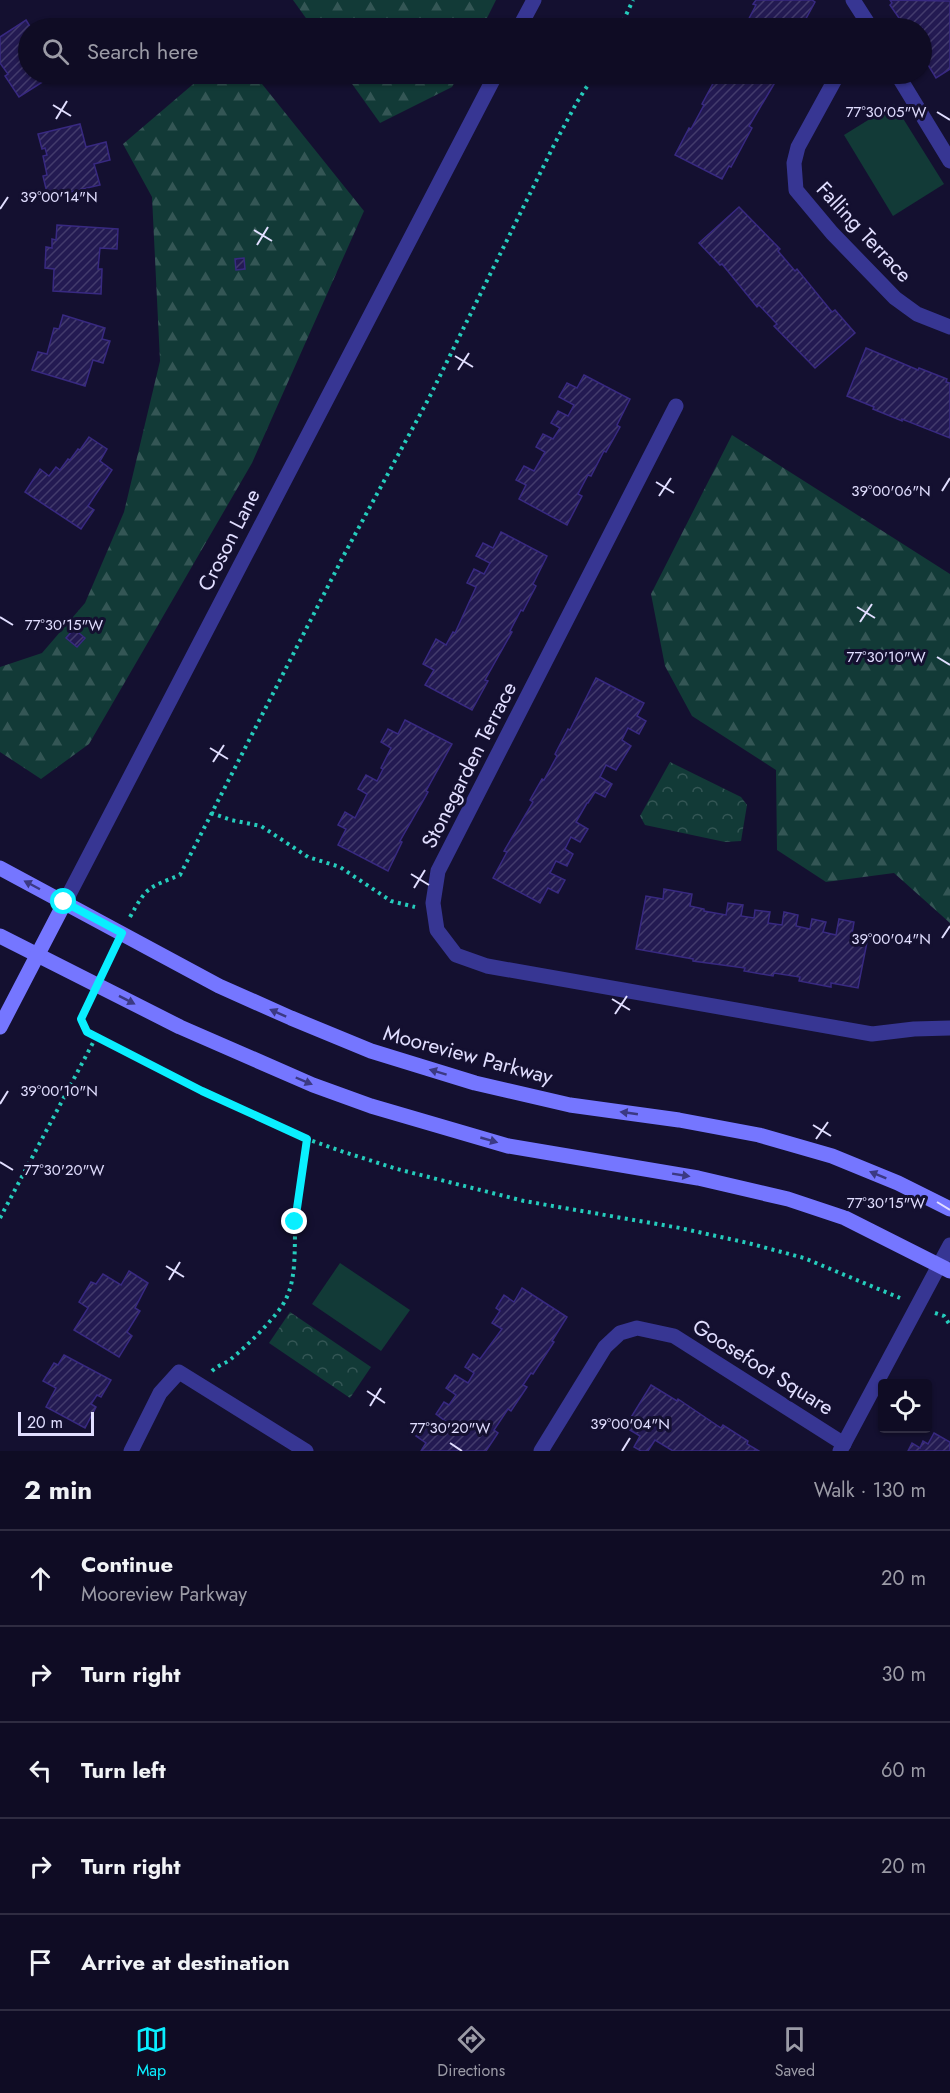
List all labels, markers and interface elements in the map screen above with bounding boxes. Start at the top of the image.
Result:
search box [18,18,932,84]
icon: search [39,35,72,68]
text: Search here [87,35,198,67]
text: 77°30'05"W [846,101,926,123]
street label: Falling Terrace [809,175,919,289]
text: 39°00'14"N [20,186,98,208]
text: 39°00'06"N [851,480,931,502]
street label: Croson Lane [190,483,268,596]
text: 77°30'15"W [25,614,103,636]
text: 77°30'10"W [847,646,926,668]
street label: Stonegarden Terrace [414,676,524,853]
one-way arrow [23,880,40,890]
route start [50,888,76,914]
text: 39°00'04"N [851,928,931,950]
one-way arrow [118,995,135,1004]
one-way arrow [270,1008,287,1017]
street label: Mooreview Parkway [380,1018,557,1092]
one-way arrow [429,1066,447,1076]
one-way arrow [295,1076,313,1086]
text: 39°00'10"N [20,1080,98,1102]
one-way arrow [619,1109,638,1118]
one-way arrow [480,1136,498,1146]
text: 77°30'20"W [24,1159,105,1181]
one-way arrow [869,1170,887,1179]
one-way arrow [672,1171,691,1180]
text: 77°30'15"W [847,1192,925,1214]
route end [281,1208,307,1234]
street label: Goosefoot Square [687,1312,839,1422]
map controls [878,1379,932,1433]
button: locate [878,1379,932,1433]
scale bar [18,1409,94,1436]
text: 20 m [27,1411,63,1434]
text: 39°00'04"N [590,1413,670,1435]
text: 77°30'20"W [410,1417,491,1439]
text: 2 min [24,1471,92,1509]
text: Walk · 130 m [814,1476,926,1505]
text: Continue [81,1548,173,1580]
icon: ahead [24,1562,57,1595]
text: 20 m [881,1564,926,1593]
text: Mooreview Parkway [81,1580,247,1609]
icon: right [24,1658,57,1691]
text: Turn right [81,1658,181,1690]
text: 30 m [881,1660,926,1689]
icon: left [24,1754,57,1787]
text: Turn left [81,1754,166,1786]
text: 60 m [881,1756,926,1785]
icon: right [24,1850,57,1883]
text: Turn right [81,1850,181,1882]
text: 20 m [881,1852,926,1881]
icon: arrive [24,1946,57,1979]
text: Arrive at destination [81,1946,290,1978]
tab: Map [135,2023,168,2082]
tab: Directions [437,2023,505,2082]
tab: Saved [775,2023,815,2082]

